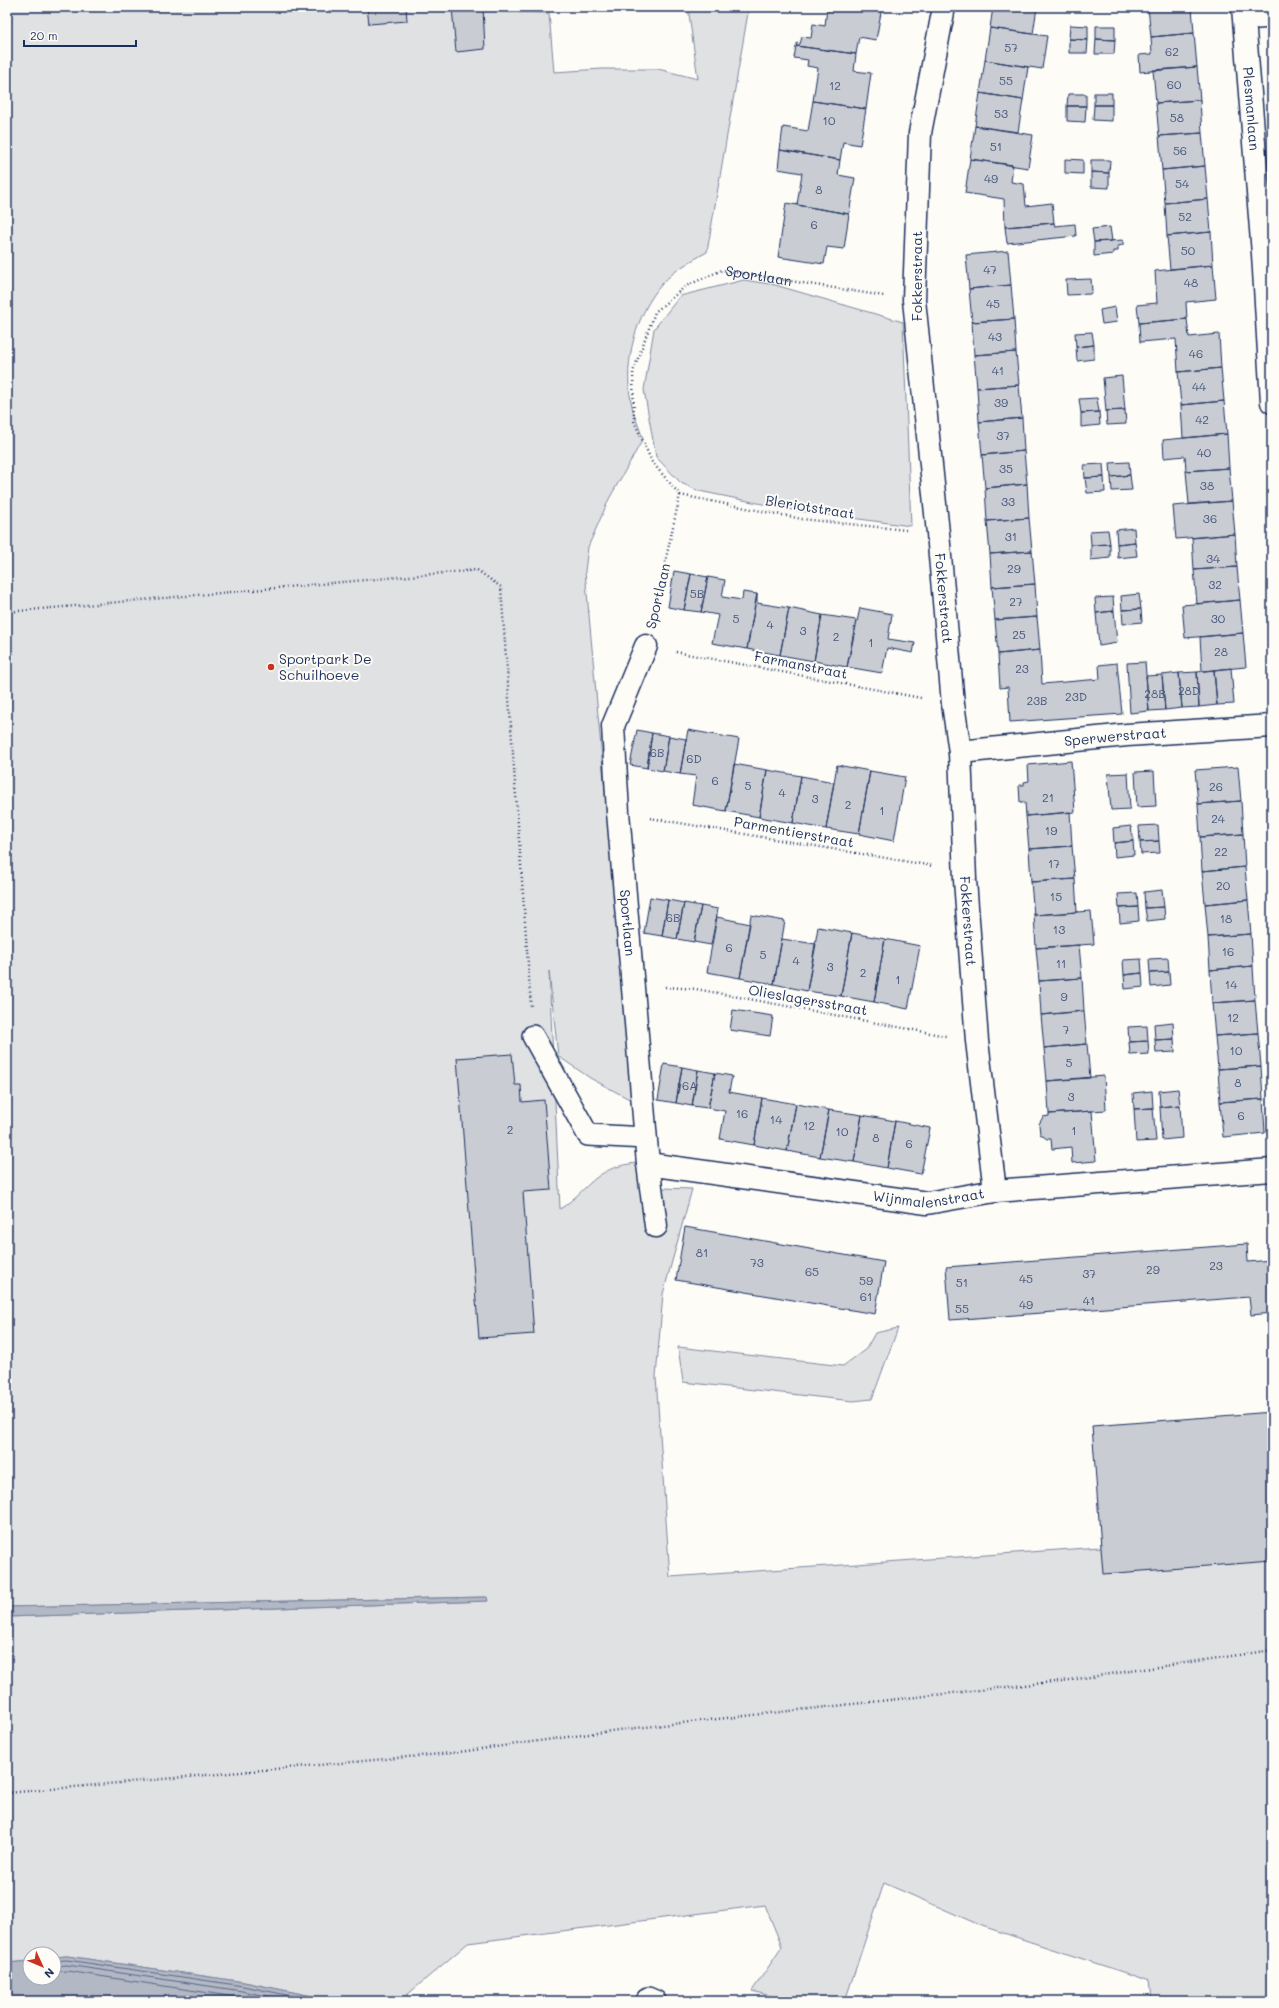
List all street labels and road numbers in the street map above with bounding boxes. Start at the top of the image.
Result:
street label: Plesmanlaan [1239,66,1265,151]
street label: Fokkerstraat [907,231,926,321]
street label: Sportlaan [724,261,793,290]
street label: Bleriotstraat [764,490,856,523]
street label: Fokkerstraat [931,552,958,644]
street label: Sportlaan [641,561,674,631]
street label: Farmanstraat [753,646,849,683]
street label: Sperwerstraat [1063,723,1167,750]
street label: Parmentierstraat [733,812,856,851]
street label: Fokkerstraat [956,876,981,967]
street label: Sportlaan [616,889,640,957]
street label: Olieslagersstraat [747,980,869,1019]
street label: Wijnmalenstraat [872,1183,986,1212]

